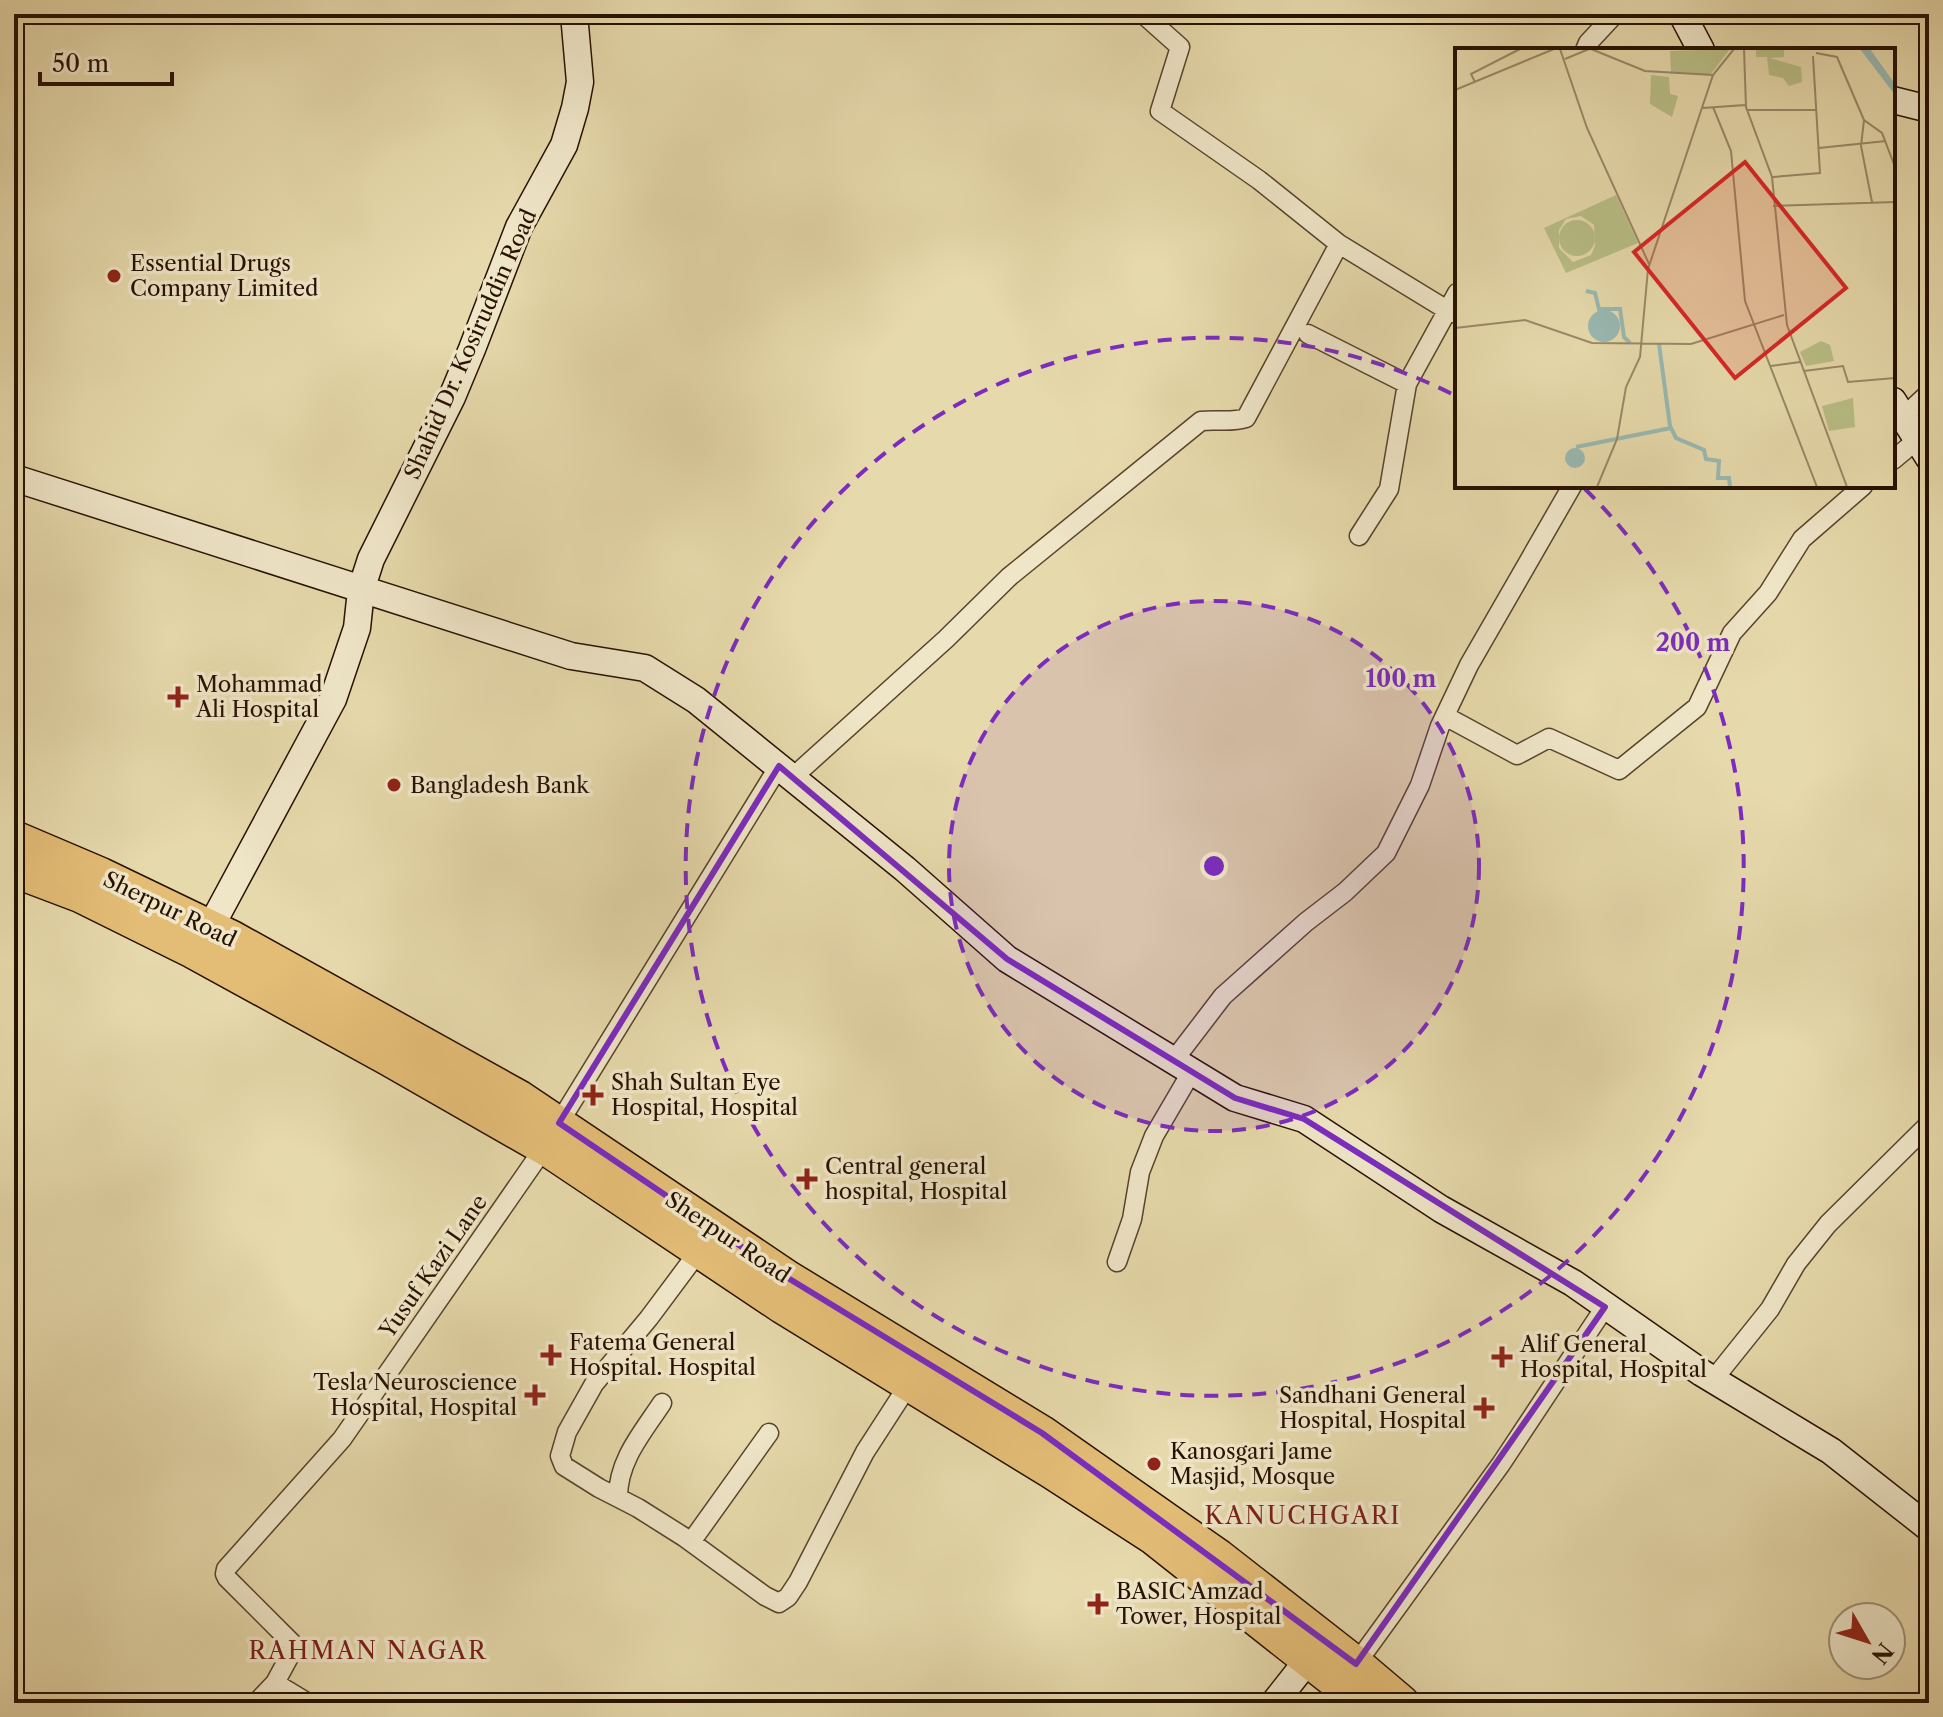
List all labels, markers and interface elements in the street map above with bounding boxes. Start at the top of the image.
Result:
scale bar [40,36,172,86]
inset map [1455,48,1895,488]
text: 50 m [52,49,109,78]
street label: Shahid Dr. Kosiruddin Road [399,205,542,484]
place label: Essential Drugs Company Limited [130,250,319,302]
marker: Essential Drugs Company Limited [105,267,123,285]
text: 200 m [1656,628,1730,657]
text: 100 m [1365,664,1437,693]
place label: Mohammad Ali Hospital [195,671,323,723]
marker: Mohammad Ali Hospital [167,686,189,708]
place label: Bangladesh Bank [410,772,590,799]
marker: Bangladesh Bank [385,776,403,794]
centre of rings [1200,852,1228,880]
street label: Sherpur Road [99,866,241,953]
place label: Shah Sultan Eye Hospital, Hospital [611,1069,798,1121]
marker: Shah Sultan Eye Hospital, Hospital [582,1084,604,1106]
place label: Central general hospital, Hospital [825,1153,1008,1205]
marker: Central general hospital, Hospital [796,1168,818,1190]
street label: Sherpur Road [660,1186,795,1289]
street label: Yusuf Kazi Lane [373,1189,493,1344]
place label: Fatema General Hospital. Hospital [569,1329,756,1381]
place label: Alif General Hospital, Hospital [1519,1331,1707,1383]
marker: Fatema General Hospital. Hospital [540,1344,562,1366]
marker: Alif General Hospital, Hospital [1491,1346,1513,1368]
place label: Tesla Neuroscience Hospital, Hospital [313,1369,517,1421]
place label: Sandhani General Hospital, Hospital [1279,1382,1466,1434]
marker: Tesla Neuroscience Hospital, Hospital [524,1384,546,1406]
marker: Sandhani General Hospital, Hospital [1473,1397,1495,1419]
place label: Kanosgari Jame Masjid, Mosque [1170,1438,1335,1490]
marker: Kanosgari Jame Masjid, Mosque [1145,1455,1163,1473]
district label: KANUCHGARI [1205,1501,1401,1530]
place label: BASIC Amzad Tower, Hospital [1116,1578,1282,1630]
marker: BASIC Amzad Tower, Hospital [1087,1593,1109,1615]
north arrow [1827,1601,1907,1681]
district label: RAHMAN NAGAR [248,1636,488,1665]
text: N [1866,1637,1899,1669]

